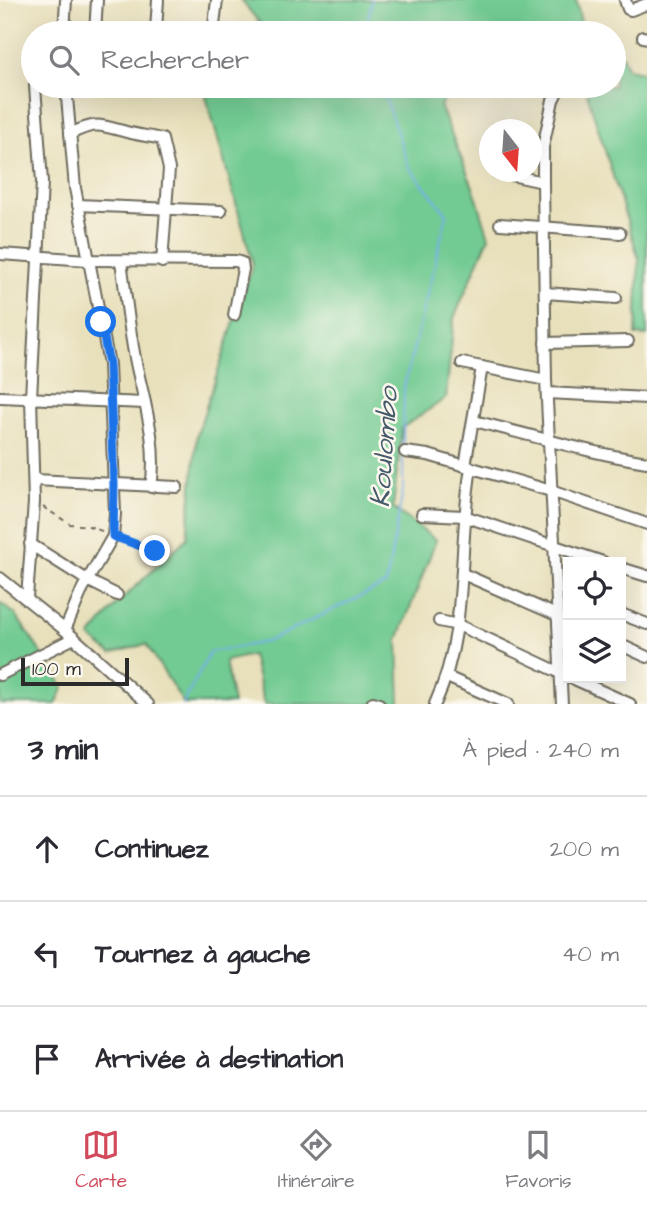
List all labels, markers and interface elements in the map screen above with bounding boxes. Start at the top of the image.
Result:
search box [21,21,626,98]
icon: search [45,41,83,79]
text: Rechercher [101,42,249,78]
north arrow [479,119,542,182]
route start [85,306,116,337]
water label: Koulombo [361,383,408,508]
route end [139,535,170,566]
map controls [563,557,626,683]
button: locate [563,557,626,620]
button: layers [563,620,626,683]
scale bar [21,655,130,687]
text: 100 m [32,656,81,683]
text: 3 min [28,729,98,771]
text: À pied · 240 m [462,734,619,766]
icon: ahead [28,830,66,868]
text: Continuez [95,831,209,867]
text: 200 m [550,833,619,865]
icon: left [28,935,66,973]
text: Tournez à gauche [95,936,311,972]
text: 40 m [562,938,619,970]
icon: arrive [28,1040,66,1078]
text: Arrivée à destination [95,1041,343,1077]
tab: Carte [75,1126,127,1195]
tab: Itinéraire [278,1126,355,1195]
tab: Favoris [505,1126,572,1195]

